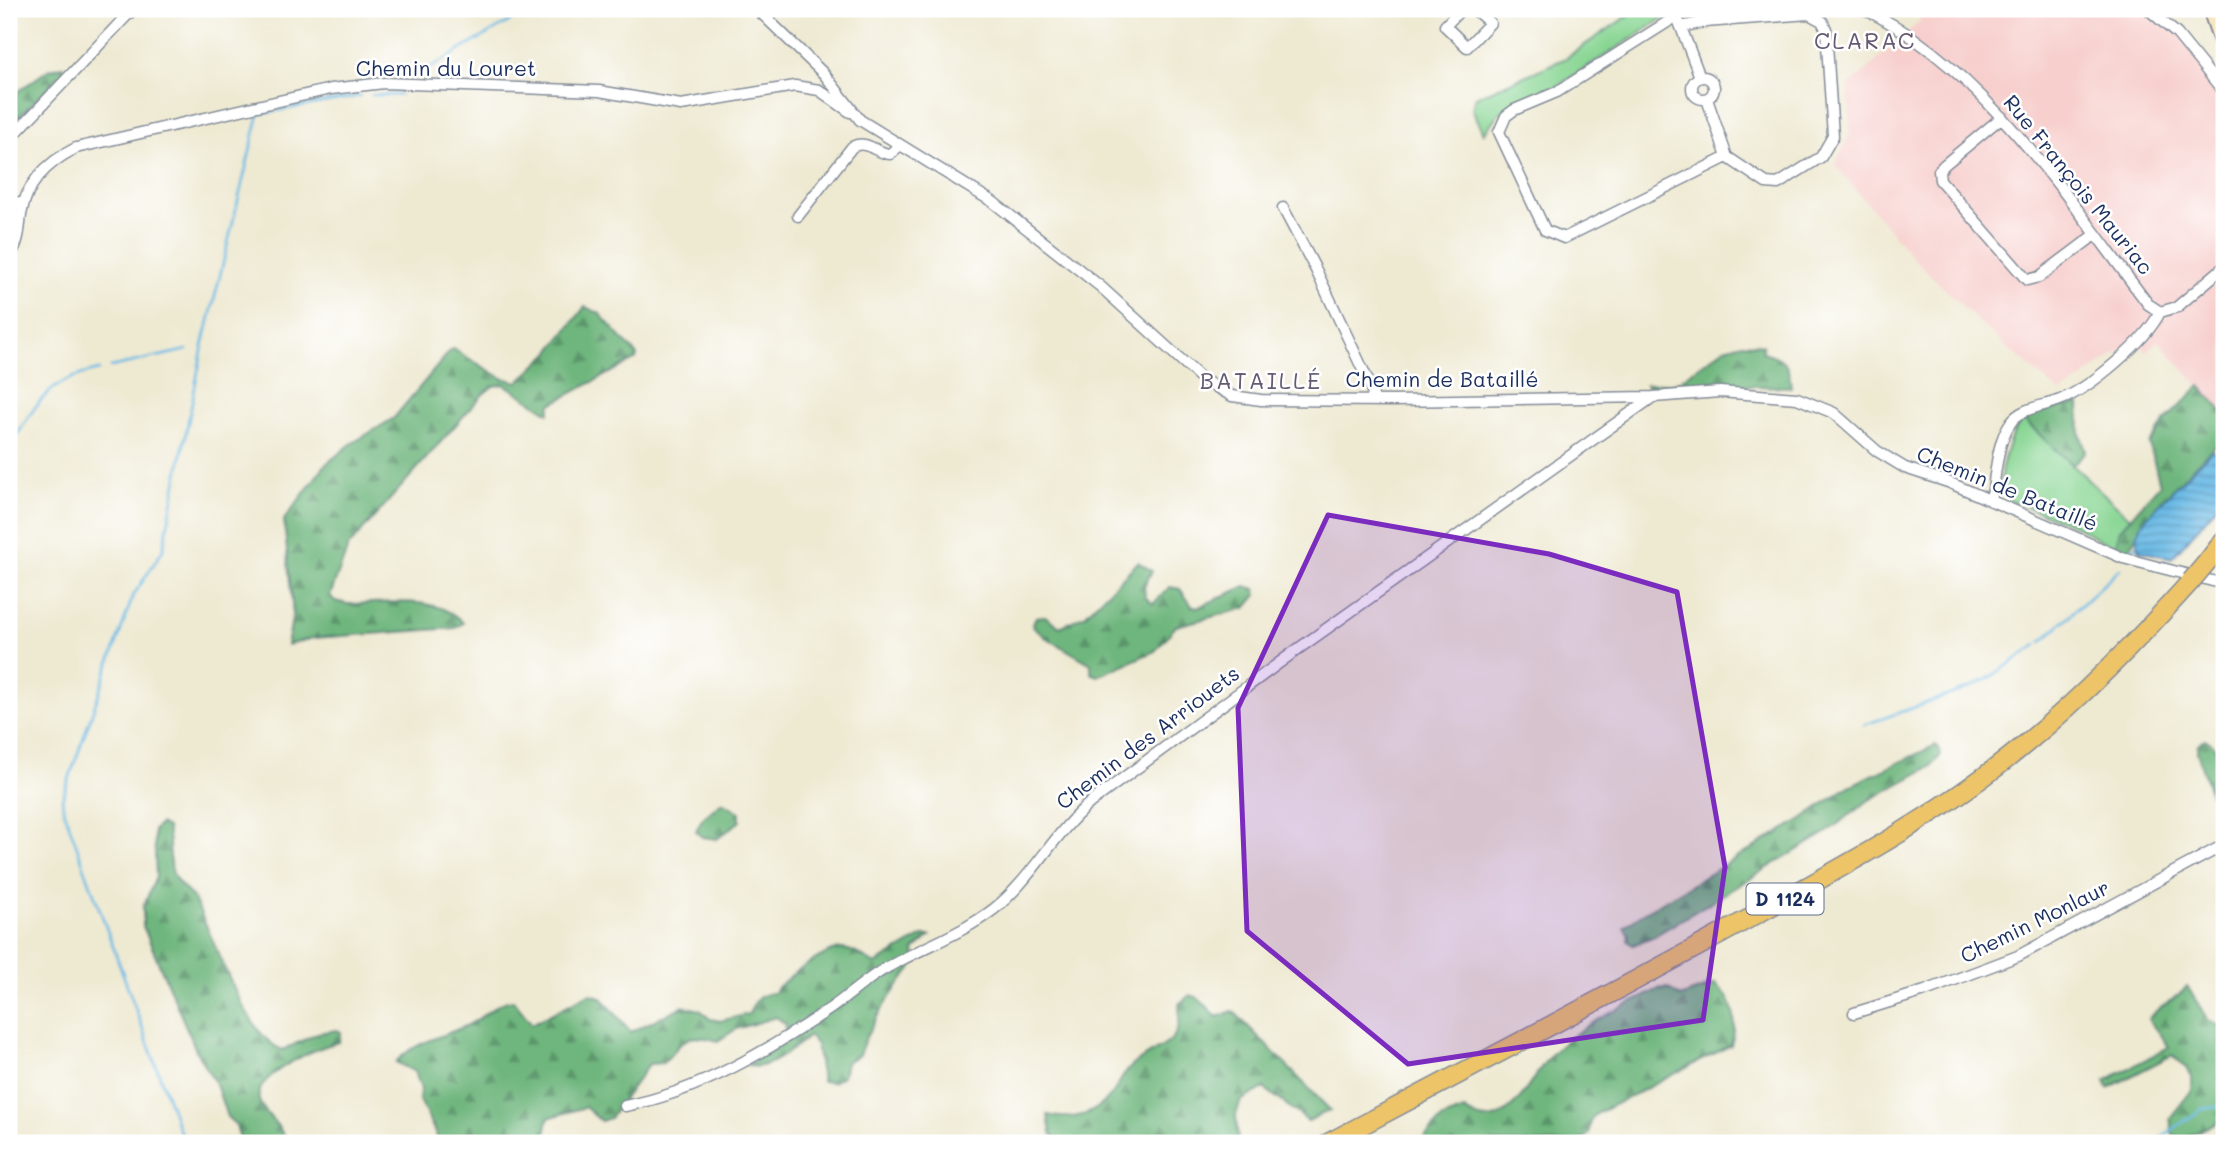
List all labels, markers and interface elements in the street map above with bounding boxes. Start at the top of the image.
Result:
district label: CLARAC [1814,25,1916,55]
street label: Chemin du Louret [356,54,536,81]
street label: Rue François Mauriac [1998,89,2160,279]
district label: BATAILLÉ [1200,365,1322,395]
street label: Chemin de Bataillé [1346,365,1538,392]
street label: Chemin de Bataillé [1913,439,2102,536]
street label: Chemin des Arriouets [1050,659,1244,815]
street label: Chemin Monlaur [1955,873,2113,968]
road number: D 1124 [1746,884,1824,914]

